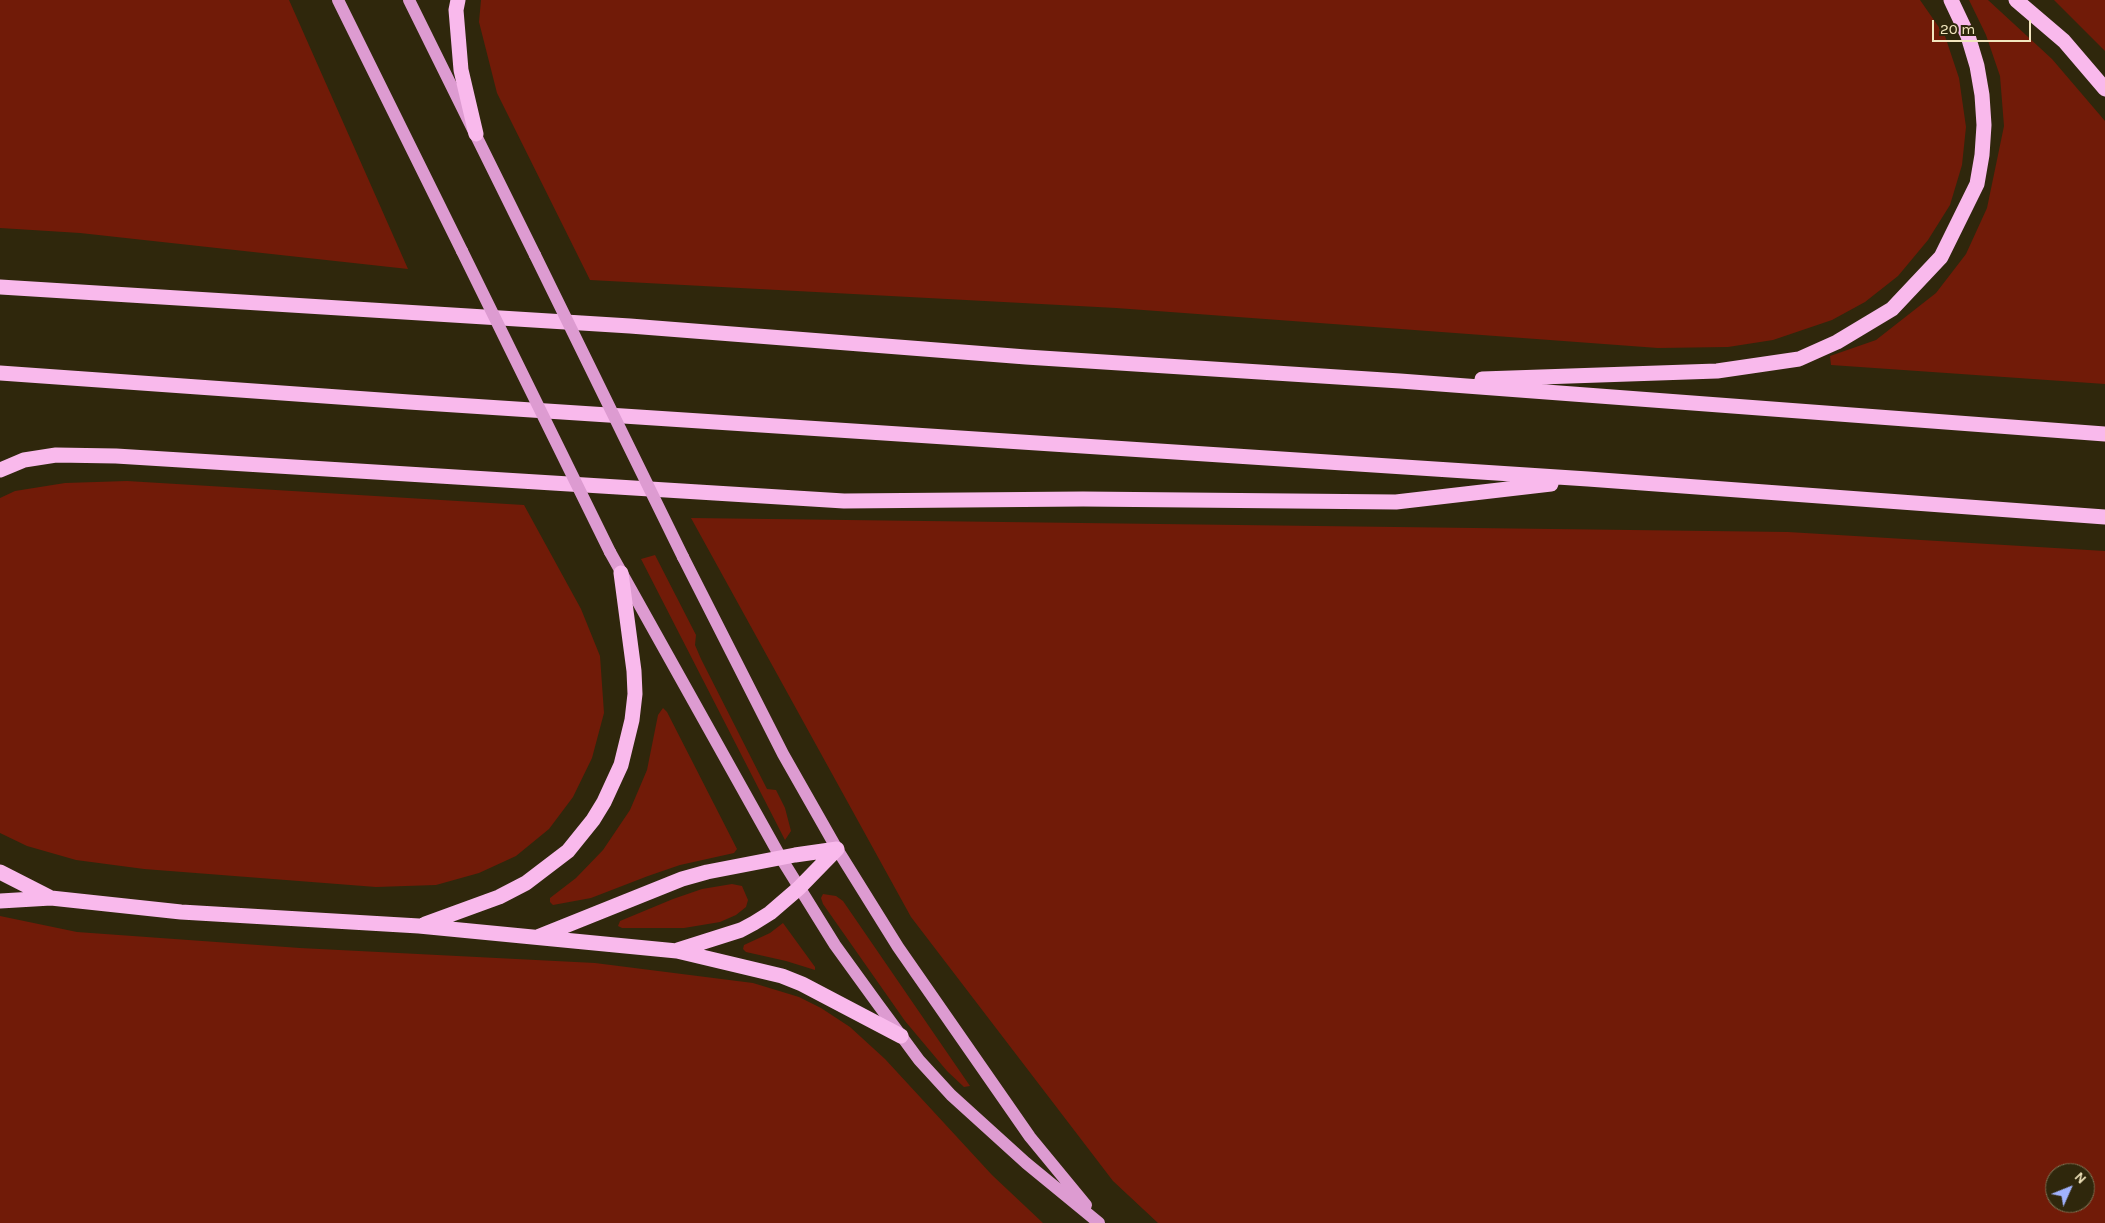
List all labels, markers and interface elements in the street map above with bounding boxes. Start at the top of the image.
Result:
scale bar [1935,10,2034,42]
text: 20 m [1940,20,1975,38]
north arrow [2045,1163,2095,1213]
text: N [2071,1168,2090,1187]

